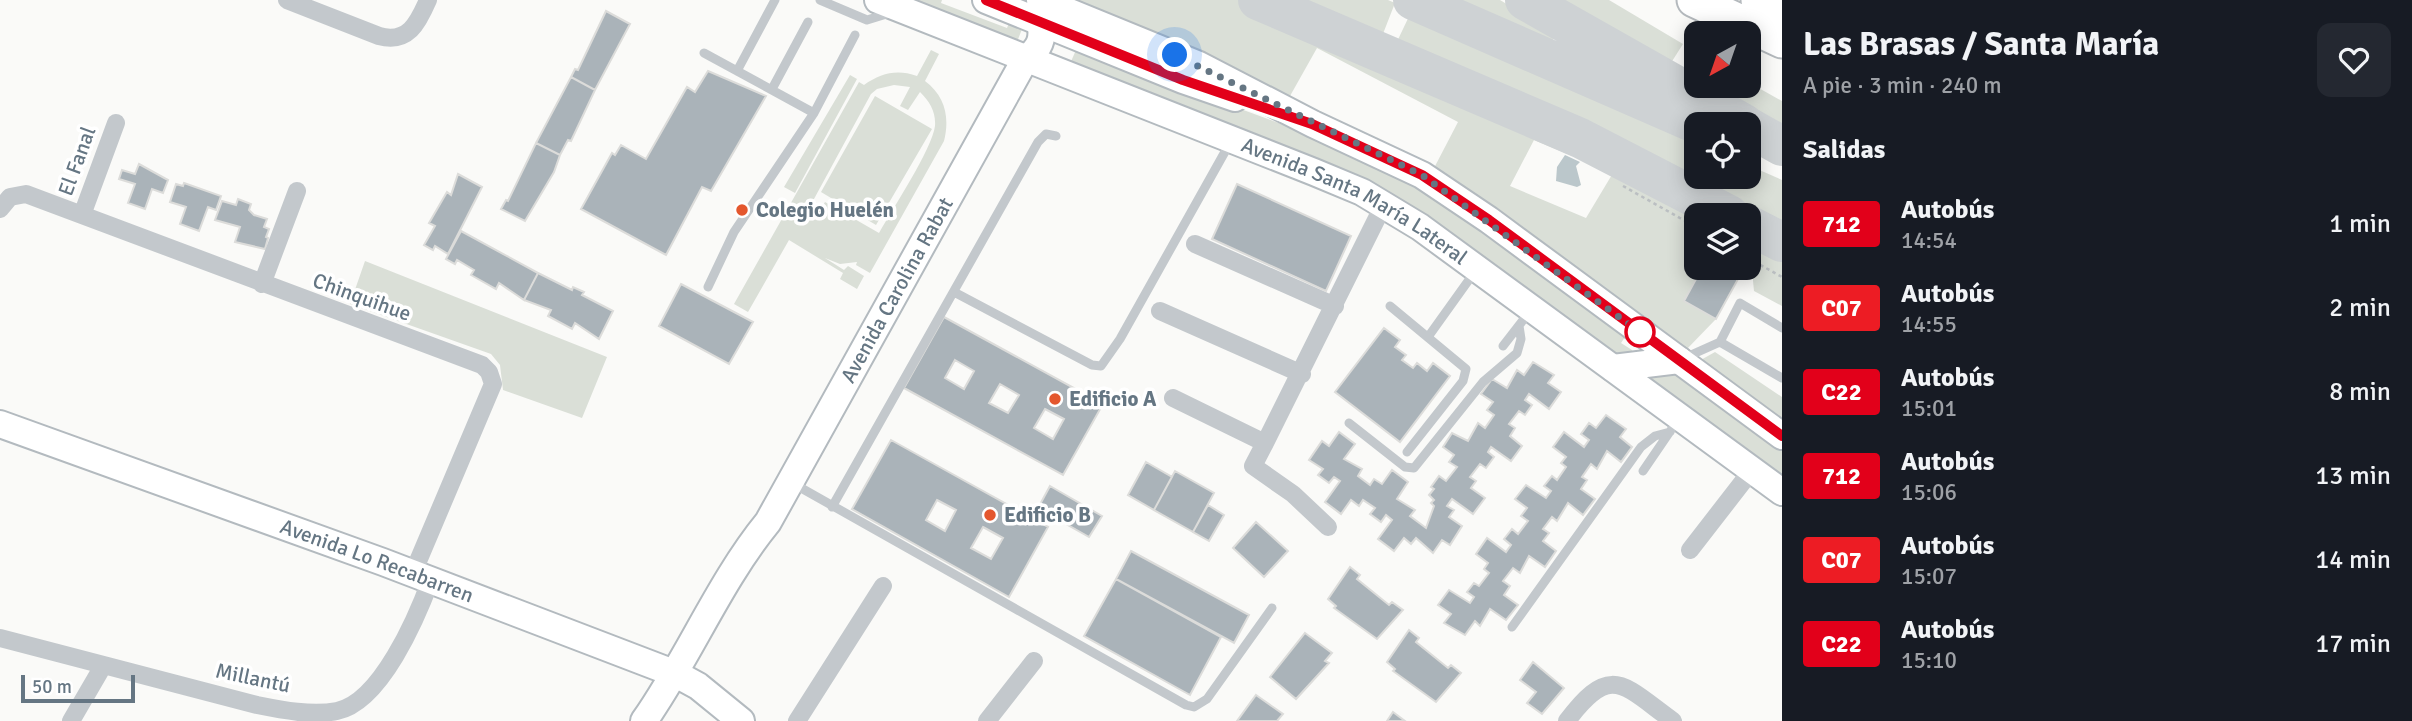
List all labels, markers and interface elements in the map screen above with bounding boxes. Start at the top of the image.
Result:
north arrow [1684,21,1760,98]
map controls [1684,21,1761,280]
button: heart [2317,23,2391,97]
text: Las Brasas / Santa María [1803,24,2159,65]
your location [1157,37,1192,72]
text: A pie · 3 min · 240 m [1803,71,2002,100]
button: locate [1684,112,1761,189]
street label: El Fanal [52,123,102,199]
street label: Avenida Santa María Lateral [1238,132,1473,270]
text: Salidas [1803,134,1885,166]
street label: Avenida Carolina Rabat [835,193,959,387]
text: Autobús [1901,194,1994,226]
place label: Colegio Huelén [756,197,894,223]
marker: Colegio Huelén [734,202,750,218]
button: layers [1684,203,1761,280]
text: 1 min [2329,208,2391,240]
text: 712 [1822,209,1861,239]
text: 14:54 [1901,226,1957,255]
street label: Chinquihue [309,267,415,327]
text: Autobús [1901,278,1994,310]
text: 2 min [2329,292,2391,324]
text: C07 [1821,293,1862,323]
text: 14:55 [1901,310,1957,339]
unlabelled marker [1625,317,1655,347]
text: Autobús [1901,362,1994,394]
text: 8 min [2329,376,2391,408]
text: C22 [1821,377,1862,407]
place label: Edificio A [1069,386,1157,412]
marker: Edificio A [1047,391,1063,407]
text: 15:01 [1901,394,1957,423]
text: Autobús [1901,446,1994,478]
text: 13 min [2315,460,2391,492]
text: 712 [1822,461,1861,491]
text: 15:06 [1901,478,1957,507]
place label: Edificio B [1004,502,1091,528]
marker: Edificio B [982,507,998,523]
street label: Avenida Lo Recabarren [277,513,477,608]
text: Autobús [1901,530,1994,562]
text: 14 min [2315,544,2391,576]
text: C07 [1821,545,1862,575]
text: 15:07 [1901,562,1957,591]
text: Autobús [1901,614,1994,646]
text: 17 min [2315,628,2391,660]
text: C22 [1821,629,1862,659]
text: 15:10 [1901,646,1957,675]
street label: Millantú [213,657,293,699]
scale bar [21,672,135,704]
text: 50 m [32,675,72,699]

